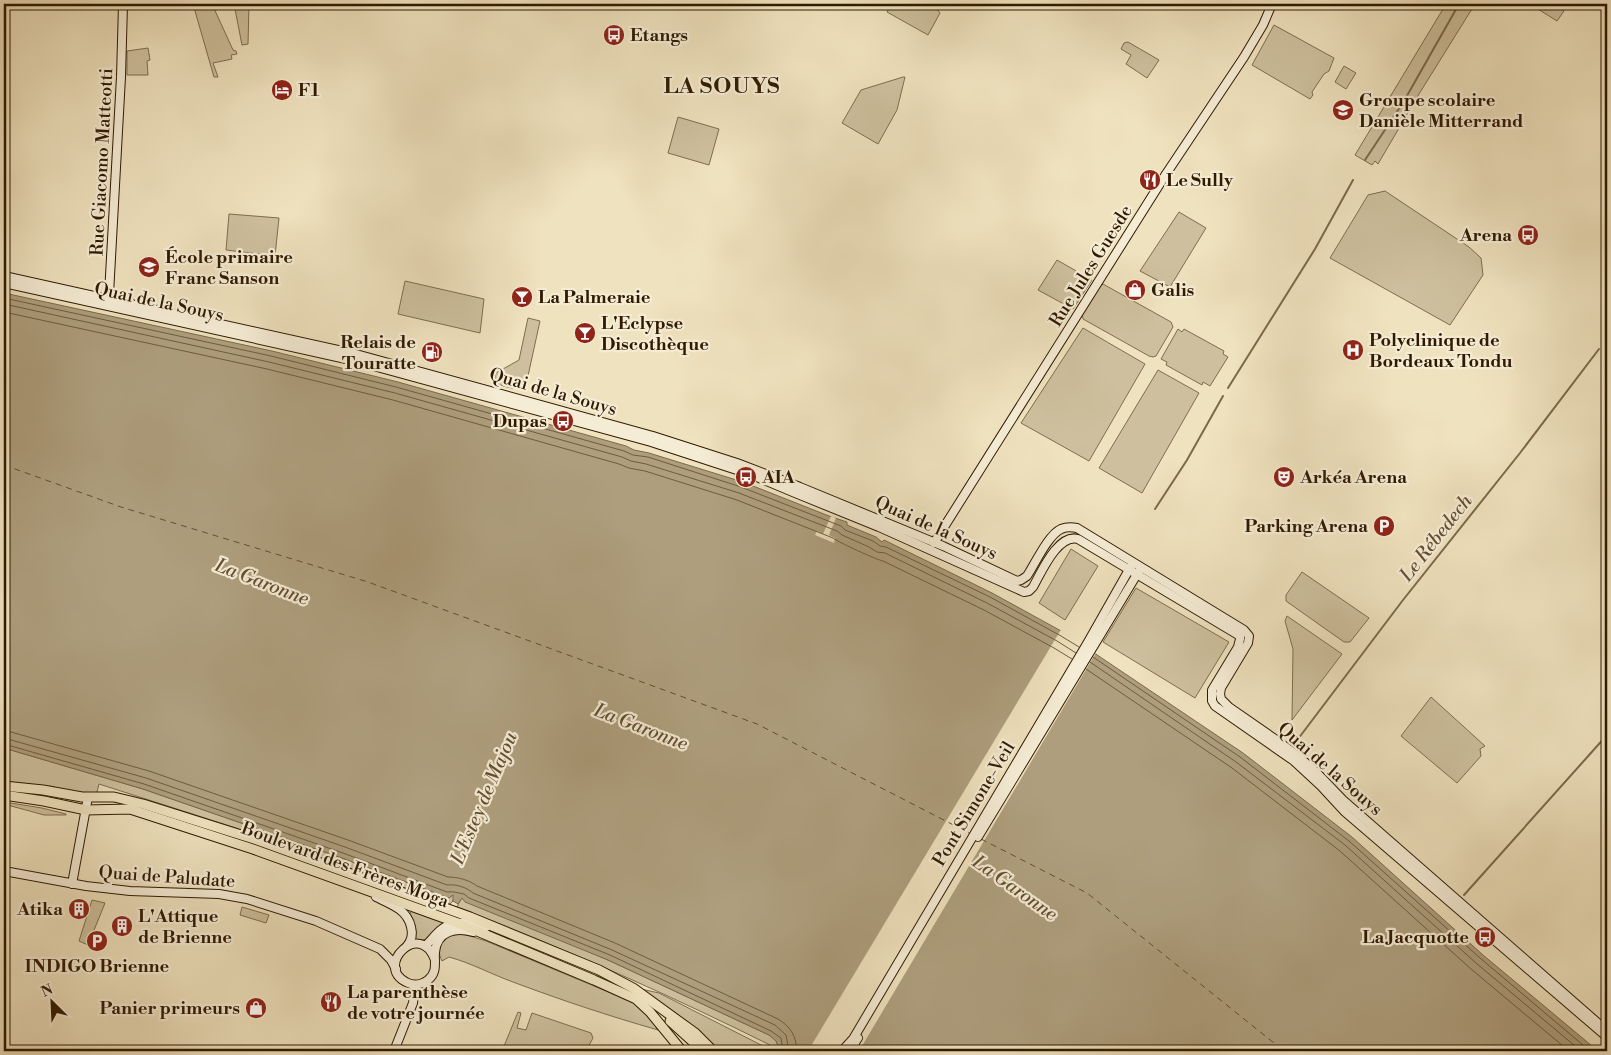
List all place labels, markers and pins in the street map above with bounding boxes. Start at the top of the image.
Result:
bus stop icon: Etangs [602,23,626,47]
place label: Etangs [630,24,688,47]
hotel icon: F1 [270,78,294,102]
place label: F1 [298,79,320,102]
place label: Groupe scolaire Danièle Mitterrand [1359,89,1523,133]
school or university icon: Groupe scolaire Danièle Mitterrand [1331,98,1355,122]
restaurant icon: Le Sully [1138,168,1162,192]
place label: Le Sully [1166,169,1234,192]
bus stop icon: Arena [1516,223,1540,247]
place label: Arena [1459,224,1512,247]
place label: École primaire Franc Sanson [165,246,293,290]
school or university icon: École primaire Franc Sanson [137,255,161,279]
shop icon: Galis [1123,278,1147,302]
place label: Galis [1151,279,1195,302]
bar icon: La Palmeraie [510,285,534,309]
place label: La Palmeraie [538,286,651,309]
place label: L'Eclypse Discothèque [601,312,709,356]
bar icon: L'Eclypse Discothèque [573,321,597,345]
place label: Polyclinique de Bordeaux Tondu [1369,329,1513,373]
place label: Relais de Touratte [340,331,416,375]
hospital icon: Polyclinique de Bordeaux Tondu [1341,338,1365,362]
fuel station icon: Relais de Touratte [420,340,444,364]
bus stop icon: Dupas [551,409,575,433]
place label: Dupas [493,410,547,433]
bus stop icon: AIA [734,465,758,489]
theatre icon: Arkéa Arena [1272,465,1296,489]
place label: AIA [761,466,796,489]
place label: Arkéa Arena [1299,466,1407,489]
parking icon: Parking Arena [1372,514,1396,538]
place label: Parking Arena [1244,515,1368,538]
building icon: Atika [67,897,91,921]
place label: Atika [16,898,63,921]
place label: L'Attique de Brienne [138,905,232,949]
building icon: L'Attique de Brienne [110,914,134,938]
bus stop icon: La Jacquotte [1473,925,1497,949]
place label: La Jacquotte [1362,926,1469,949]
parking icon: INDIGO Brienne [85,929,109,953]
place label: INDIGO Brienne [25,955,170,978]
place label: La parenthèse de votre journée [347,981,485,1025]
restaurant icon: La parenthèse de votre journée [319,990,343,1014]
shop icon: Panier primeurs [244,996,268,1020]
place label: Panier primeurs [100,997,240,1020]

